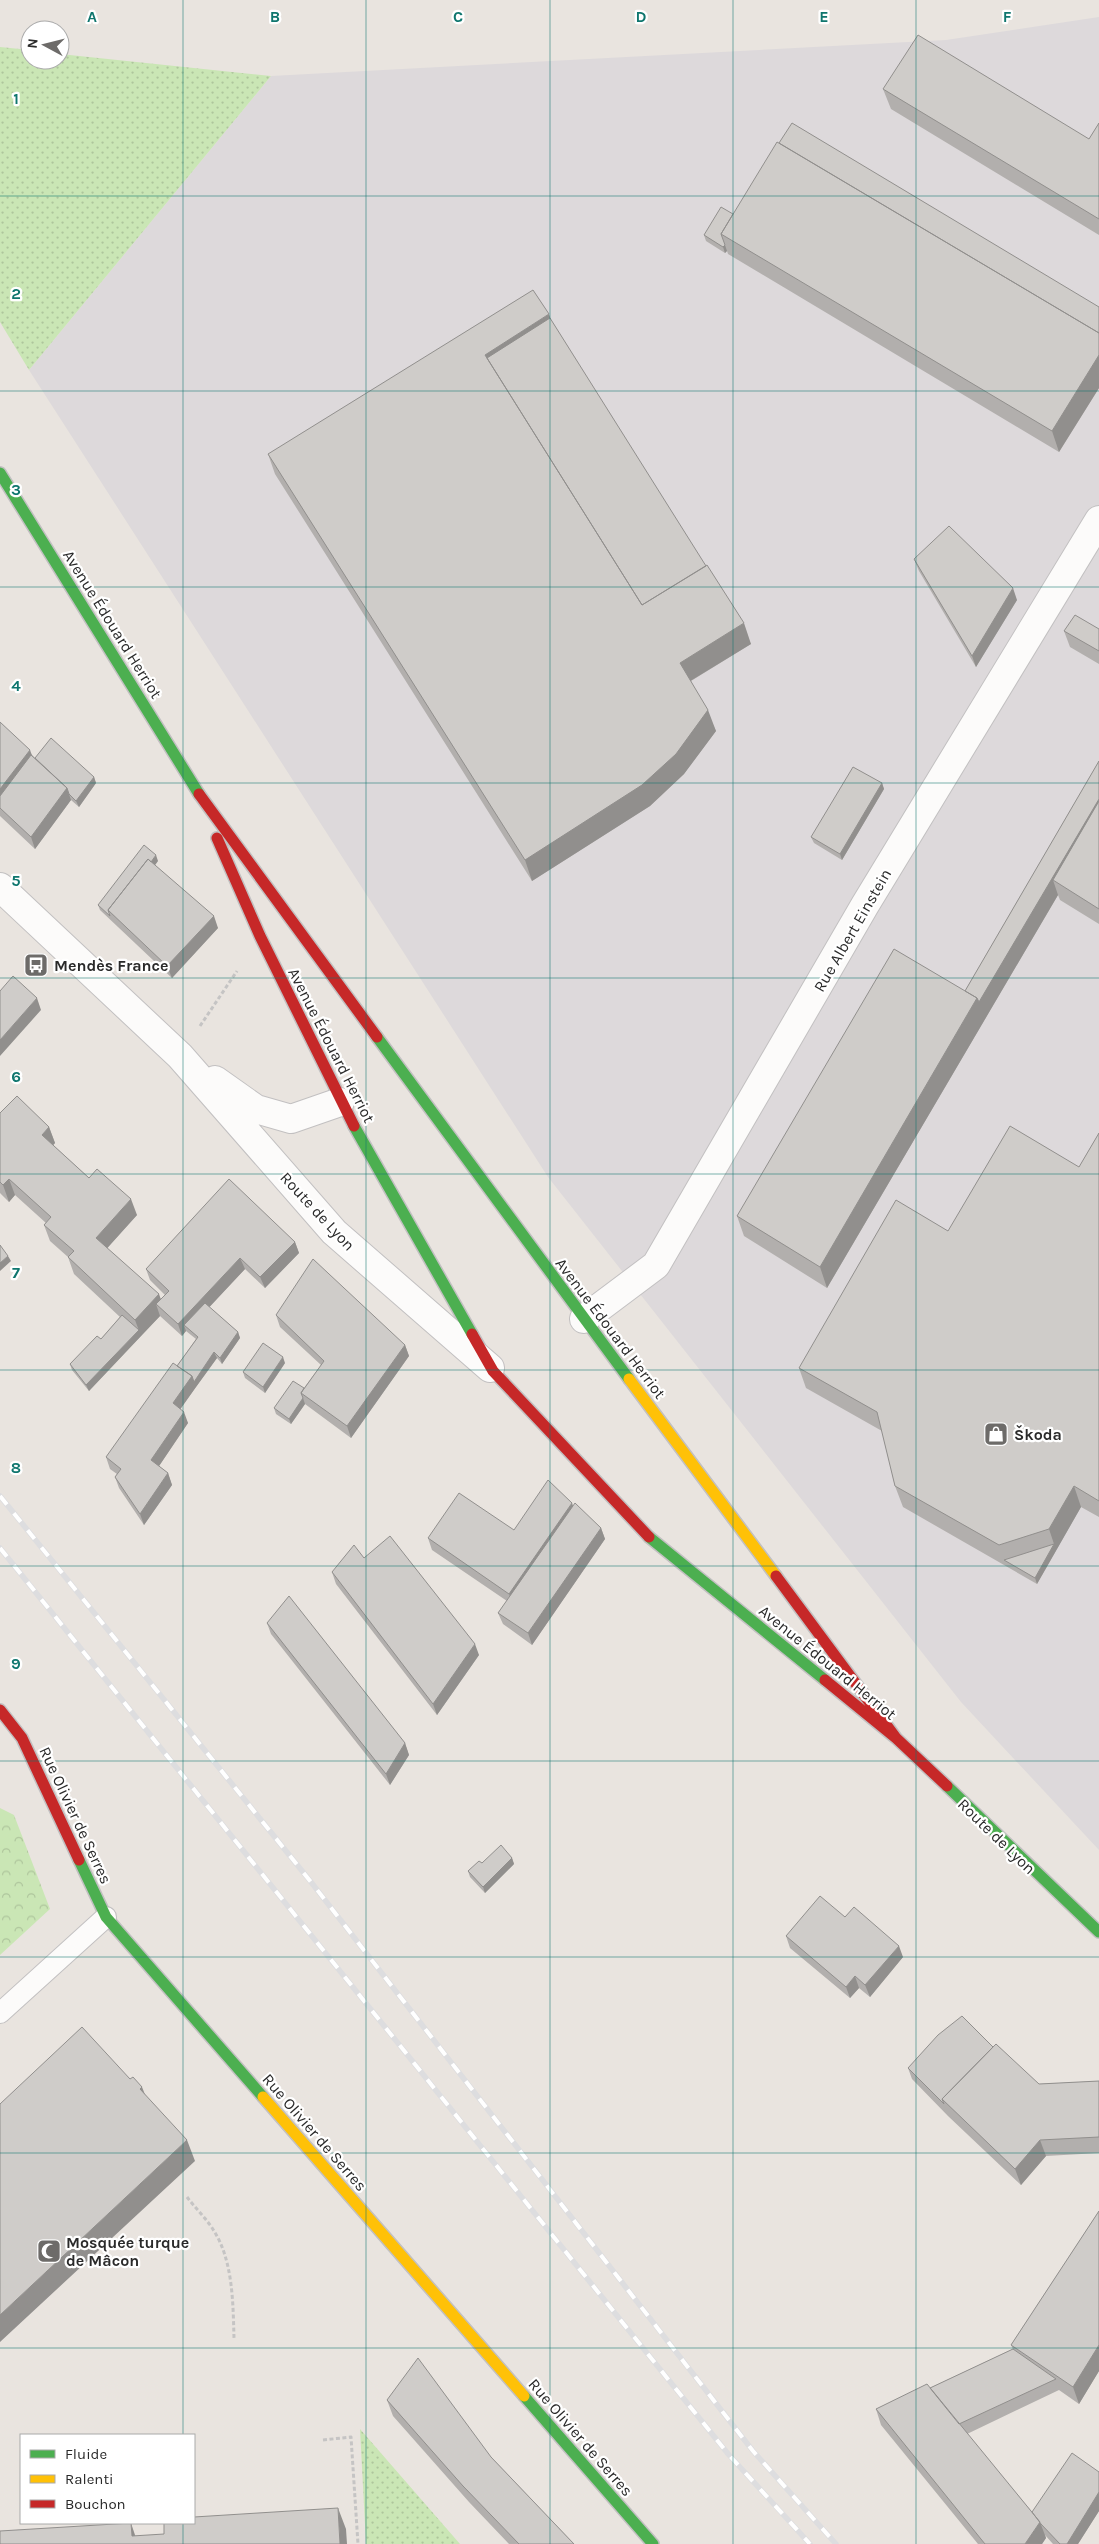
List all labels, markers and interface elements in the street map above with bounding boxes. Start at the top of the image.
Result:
text: A [87,7,97,26]
text: B [270,7,280,26]
text: C [453,7,463,26]
text: D [636,7,647,26]
text: E [819,7,829,26]
text: F [1003,7,1012,26]
north arrow [20,20,70,70]
text: N [24,37,42,49]
text: 1 [13,89,19,108]
text: 2 [11,284,21,303]
text: 3 [11,480,21,499]
street label: Avenue Édouard Herriot [59,547,166,702]
text: 4 [11,676,21,695]
street label: Rue Albert Einstein [809,865,895,995]
text: 5 [11,871,21,890]
bus stop icon: Mendès France [23,952,49,978]
place label: Mendès France [54,956,169,975]
street label: Avenue Édouard Herriot [284,965,379,1126]
text: 6 [11,1067,21,1086]
street label: Route de Lyon [276,1168,359,1255]
street label: Avenue Édouard Herriot [551,1254,670,1402]
text: 7 [12,1263,20,1282]
shop icon: Škoda [983,1421,1009,1447]
place label: Škoda [1014,1424,1062,1444]
text: 8 [11,1458,21,1477]
street label: Avenue Édouard Herriot [755,1601,900,1724]
text: 9 [11,1654,21,1673]
street label: Rue Olivier de Serres [35,1744,116,1887]
street label: Route de Lyon [954,1795,1039,1878]
street label: Rue Olivier de Serres [258,2070,371,2195]
place label: Mosquée turque de Mâcon [66,2233,189,2270]
mosque icon: Mosquée turque de Mâcon [36,2238,62,2264]
street label: Rue Olivier de Serres [524,2375,637,2500]
legend [20,2434,195,2524]
text: Fluide [65,2445,107,2463]
text: Ralenti [65,2470,114,2488]
text: Bouchon [65,2495,126,2513]

